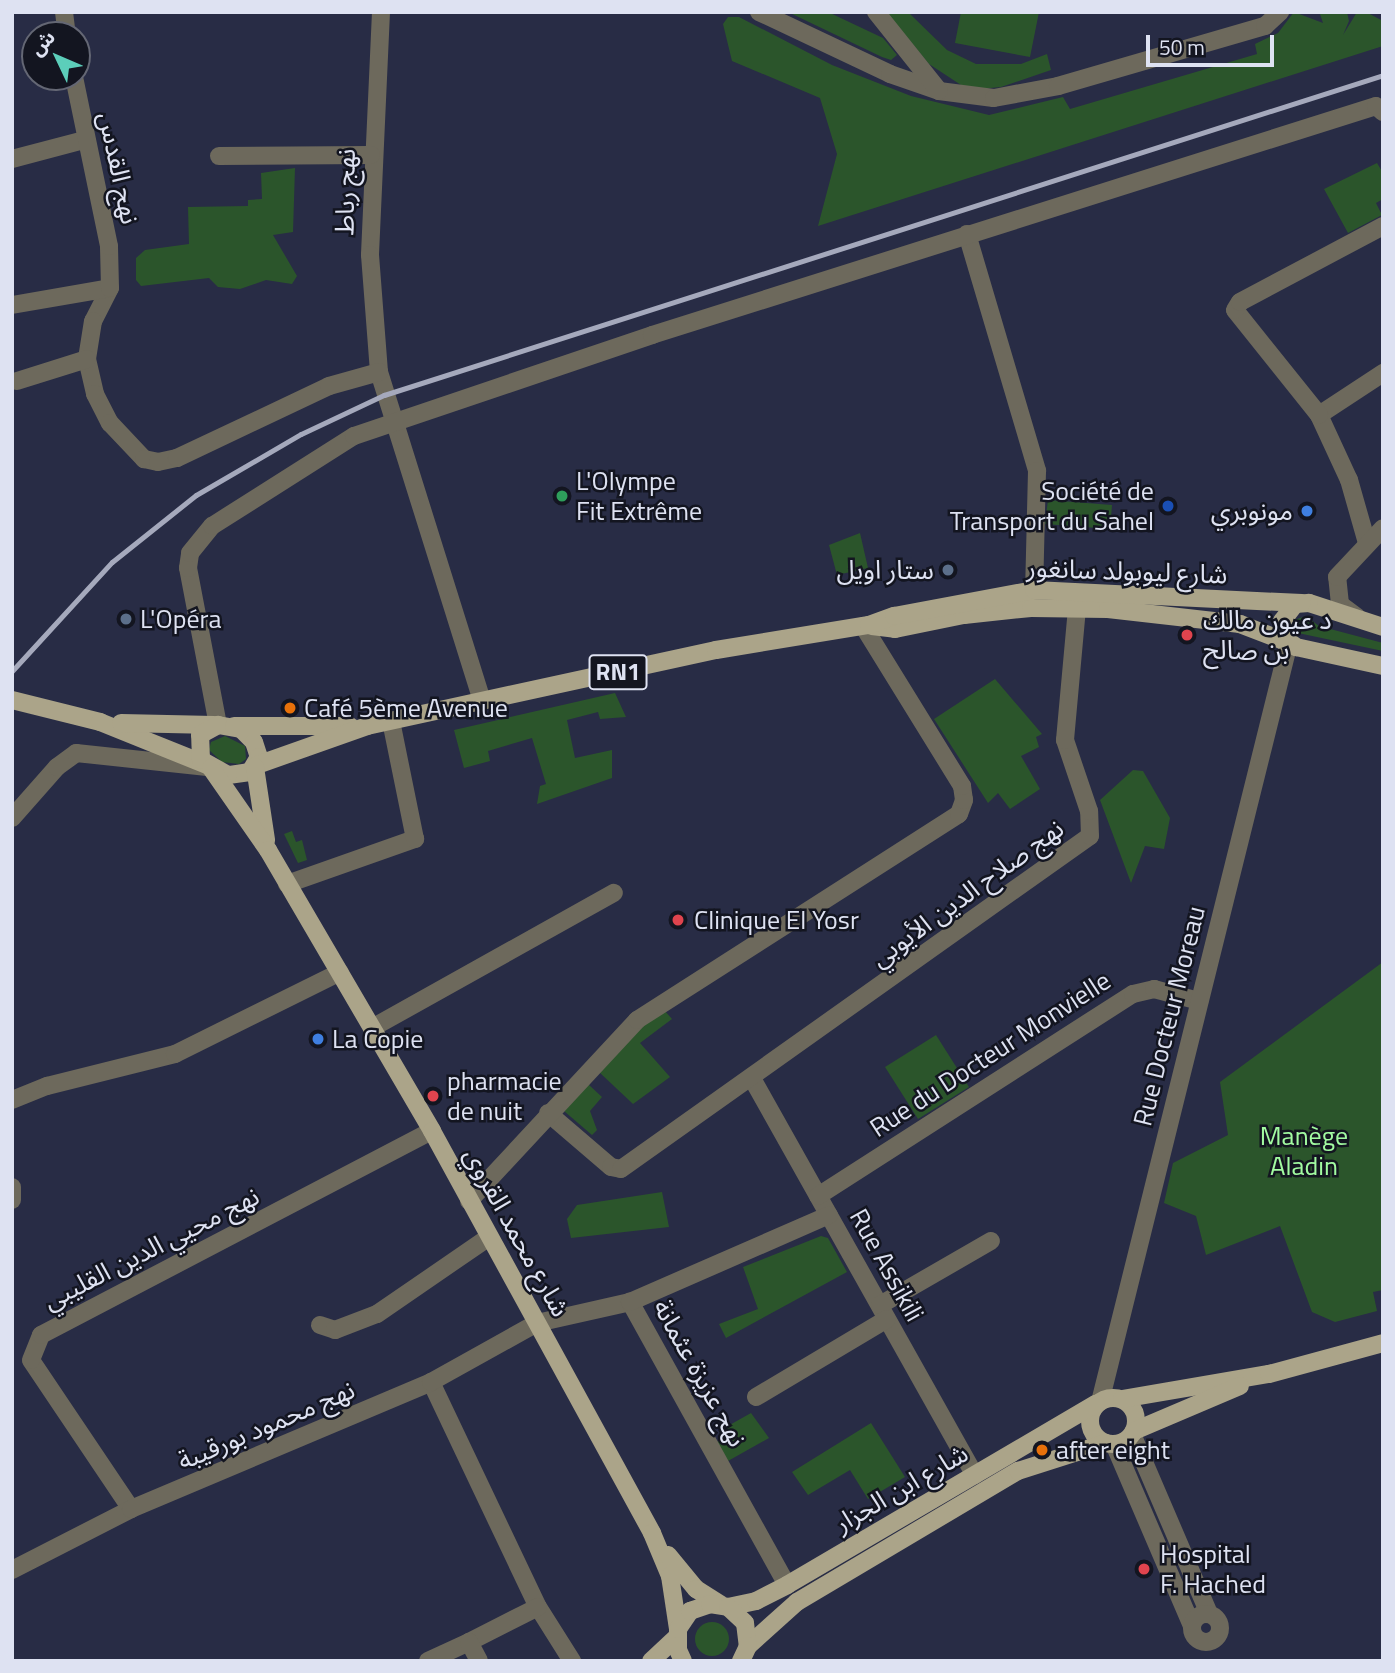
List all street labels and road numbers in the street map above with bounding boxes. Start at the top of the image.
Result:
street label: نهج القدس [92,109,146,227]
street label: نهج رباط [329,148,361,236]
street label: شارع ليوبولد سانغور [1026,552,1228,590]
road number: RN1 [588,652,648,692]
street label: نهج صلاح الدين الأيوبي [864,813,1070,973]
street label: Rue Docteur Moreau [1127,903,1211,1129]
street label: Rue du Docteur Monvielle [864,965,1116,1143]
street label: شارع محمد القروي [458,1142,576,1322]
street label: نهج محيي الدين القليبي [38,1180,264,1316]
street label: Rue Assikili [843,1203,931,1327]
street label: نهج عزيزة عثمانة [647,1294,753,1452]
street label: نهج محمود بورقيبة [173,1374,359,1476]
street label: شارع ابن الجزار [829,1437,973,1539]

